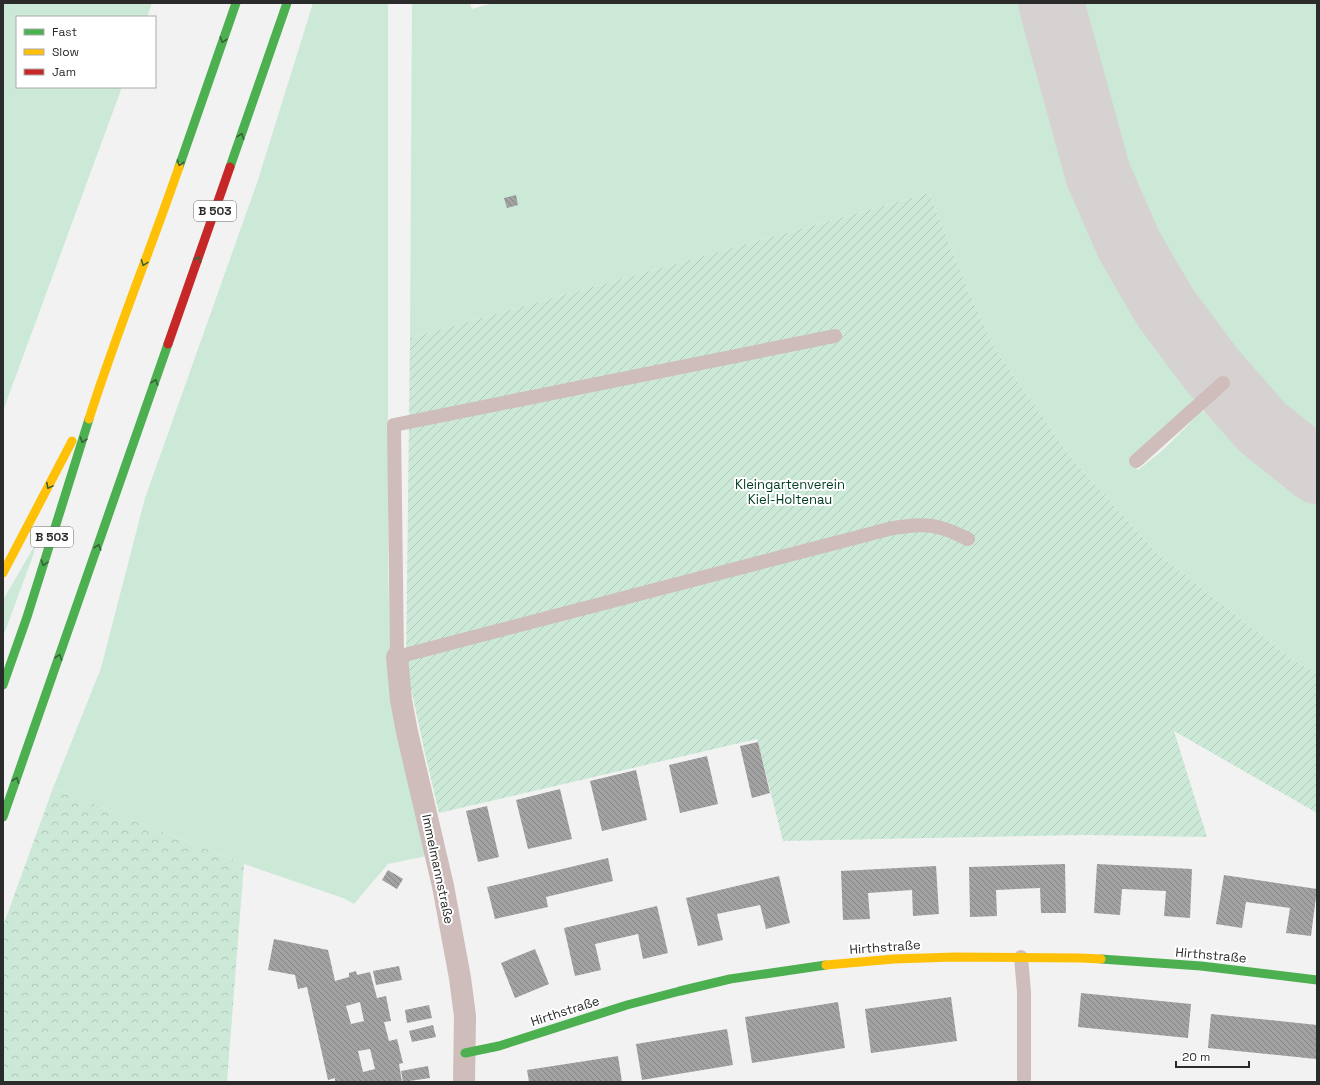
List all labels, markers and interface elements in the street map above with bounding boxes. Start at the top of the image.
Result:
legend [16,16,156,88]
text: Fast [52,24,77,40]
one-way arrow [219,36,227,43]
text: Slow [52,44,79,60]
text: Jam [52,64,76,80]
one-way arrow [236,133,245,140]
one-way arrow [176,159,185,166]
road number: B 503 [194,201,236,221]
one-way arrow [193,256,202,263]
one-way arrow [140,260,148,267]
one-way arrow [150,378,159,385]
one-way arrow [79,436,88,443]
park label: Kleingartenverein Kiel-Holtenau [735,476,845,508]
one-way arrow [46,481,53,489]
road number: B 503 [31,527,73,547]
one-way arrow [93,543,101,550]
one-way arrow [40,560,49,567]
one-way arrow [54,654,63,661]
one-way arrow [11,777,20,784]
street label: Immelmannstraße [418,813,458,925]
street label: Hirthstraße [849,936,921,958]
street label: Hirthstraße [1175,943,1247,967]
street label: Hirthstraße [528,992,602,1030]
scale bar [1176,1043,1249,1069]
text: 20 m [1182,1049,1210,1065]

